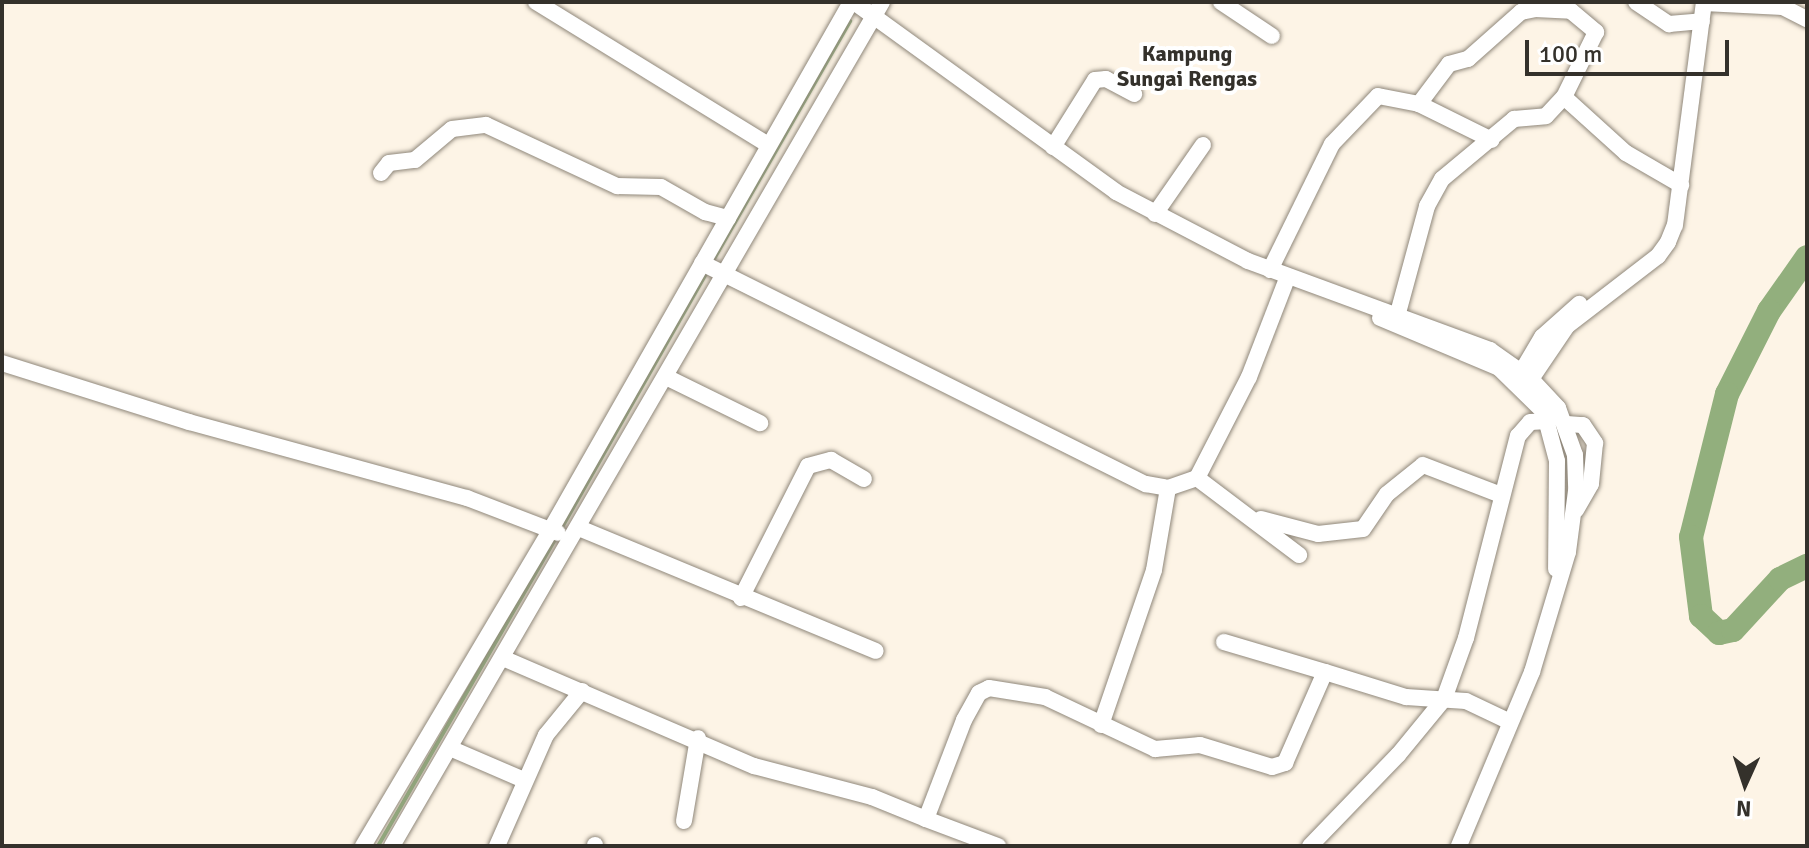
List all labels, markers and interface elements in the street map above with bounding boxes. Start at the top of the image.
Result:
scale bar [1529,24,1733,74]
text: 100 m [1539,39,1602,69]
district label: Kampung Sungai Rengas [1117,40,1257,92]
north arrow [1705,744,1785,824]
text: N [1735,795,1752,822]

